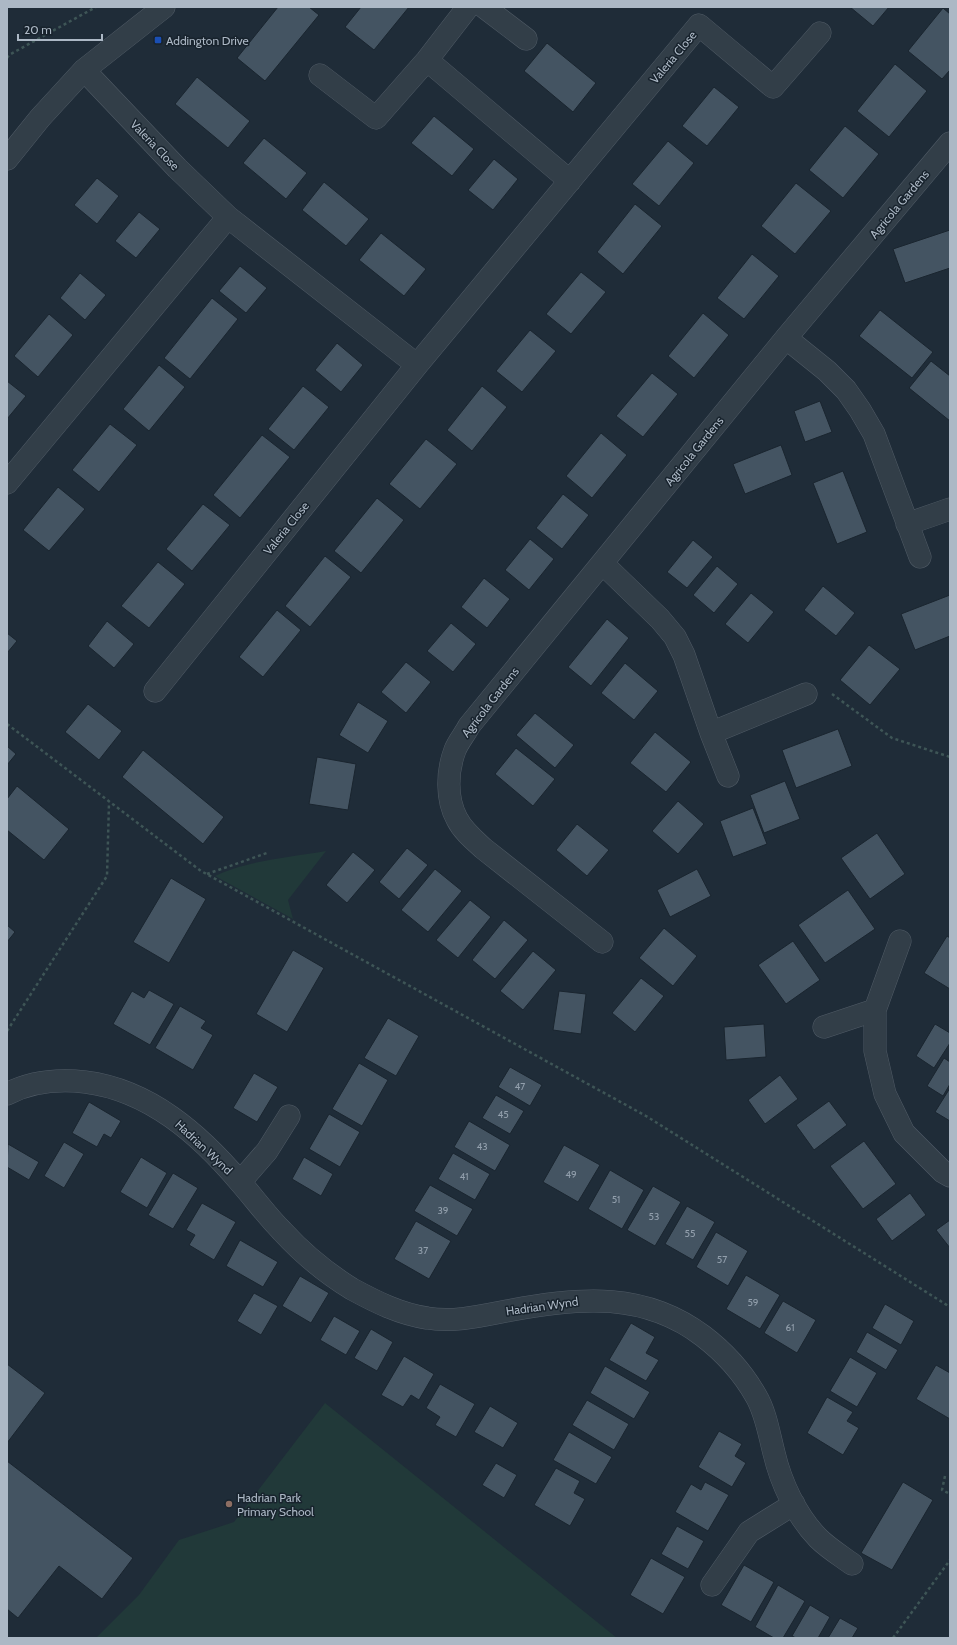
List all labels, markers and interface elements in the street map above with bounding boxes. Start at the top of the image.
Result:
scale bar [18,16,102,42]
text: 20 m [24,22,52,37]
street label: Valeria Close [647,28,699,86]
place label: Addington Drive [166,33,249,48]
marker: Addington Drive [153,35,163,45]
street label: Valeria Close [127,117,183,173]
street label: Agricola Gardens [866,167,932,241]
street label: Agricola Gardens [661,413,727,489]
street label: Valeria Close [260,498,312,558]
street label: Agricola Gardens [458,664,522,740]
house number: 47 [515,1080,525,1093]
house number: 45 [497,1108,509,1121]
street label: Hadrian Wynd [172,1117,236,1177]
house number: 43 [476,1140,488,1153]
house number: 49 [565,1168,577,1181]
house number: 41 [459,1170,469,1183]
house number: 51 [612,1193,620,1206]
house number: 39 [437,1204,449,1217]
house number: 53 [649,1210,659,1223]
house number: 55 [685,1227,695,1240]
house number: 37 [418,1244,428,1257]
house number: 57 [717,1253,727,1266]
street label: Hadrian Wynd [505,1293,579,1319]
house number: 59 [747,1296,759,1309]
house number: 61 [786,1321,794,1334]
place label: Hadrian Park Primary School [237,1490,314,1519]
marker: Hadrian Park Primary School [224,1499,234,1509]

